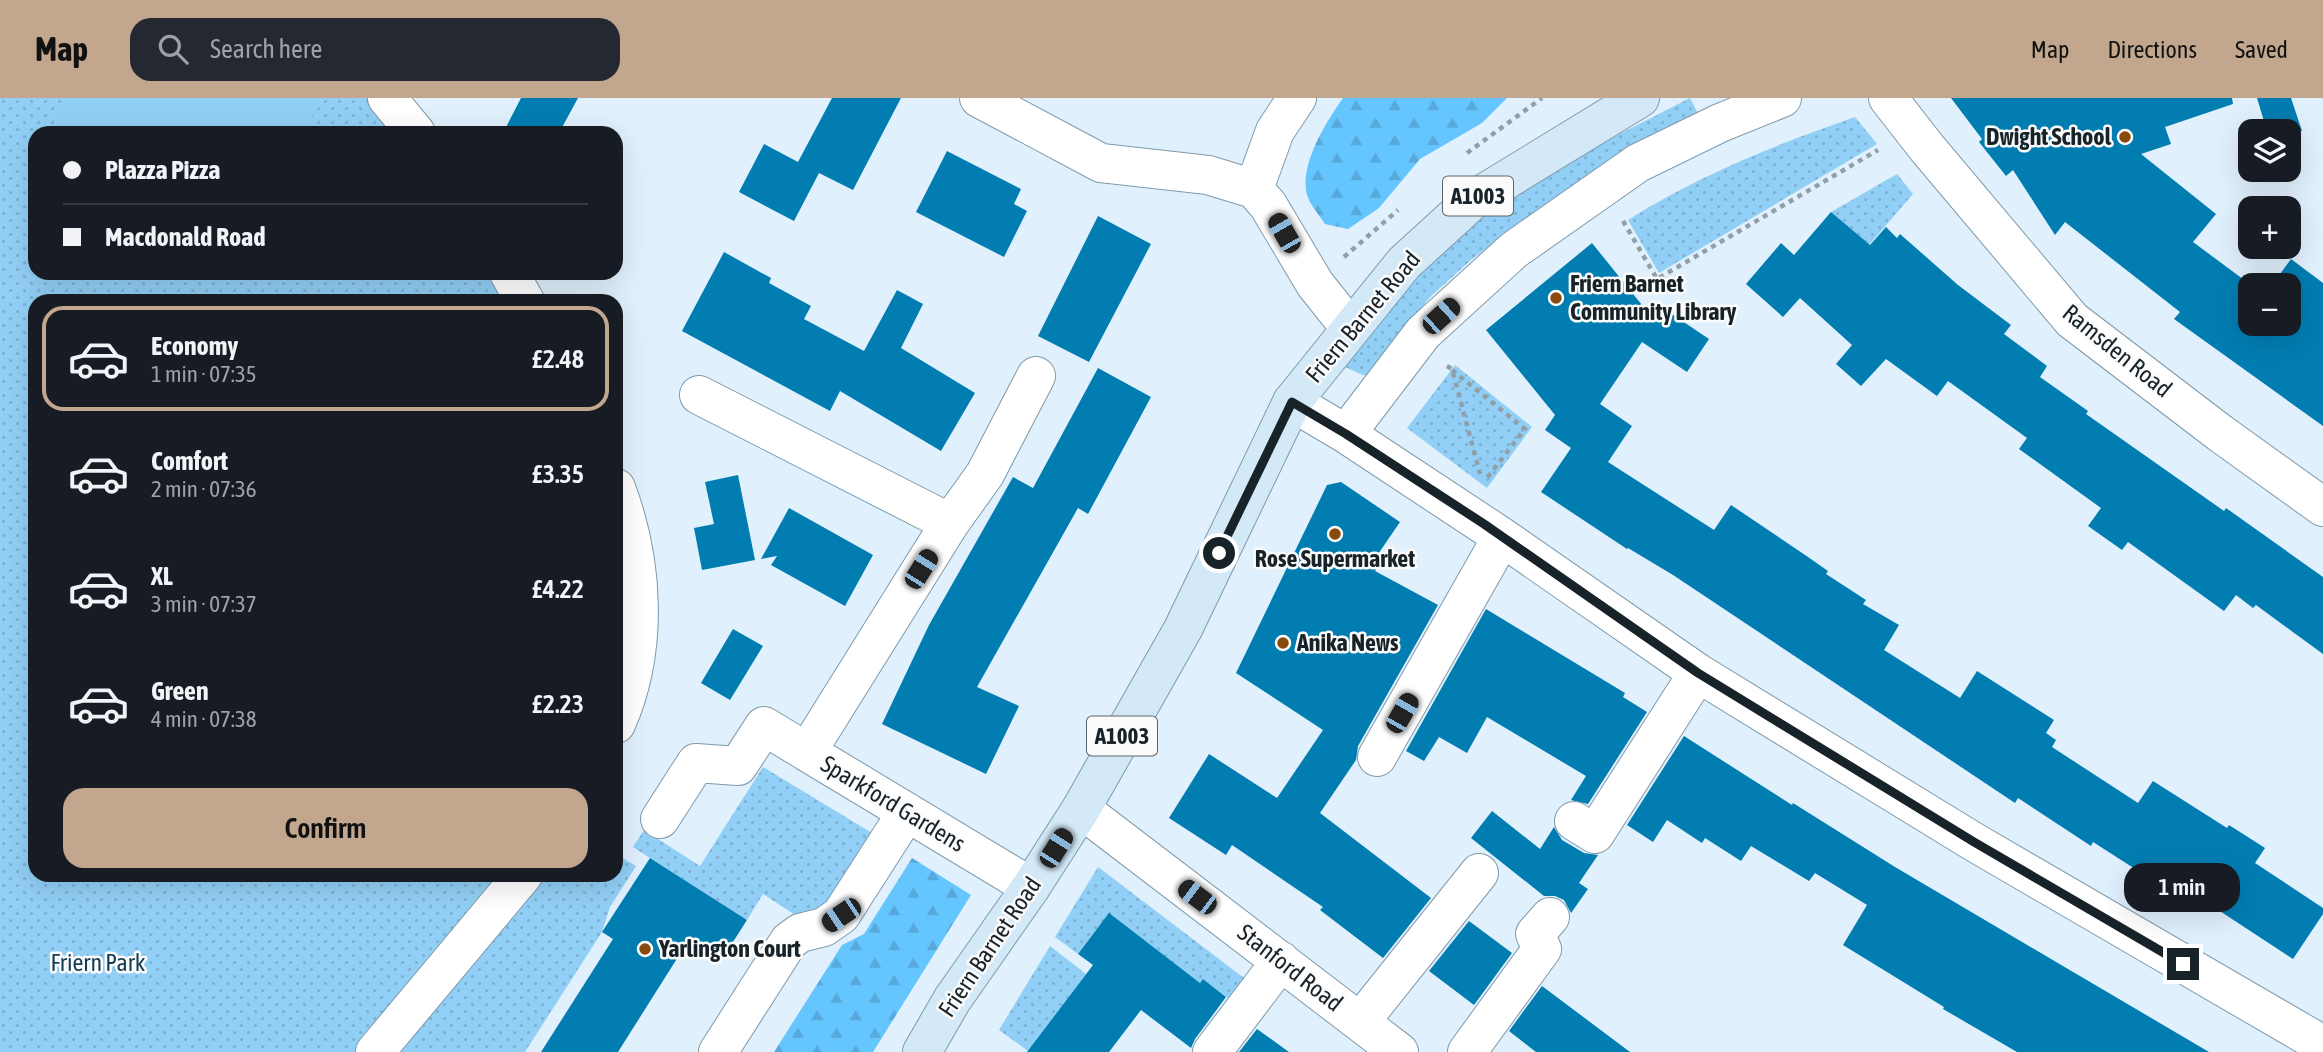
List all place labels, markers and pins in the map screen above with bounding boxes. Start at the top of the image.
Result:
place label: Dwight School [1986,123,2112,150]
marker: Dwight School [2117,129,2133,145]
place label: Friern Barnet Community Library [1570,270,1737,325]
marker: Friern Barnet Community Library [1548,290,1564,306]
marker: Rose Supermarket [1327,526,1343,542]
place label: Rose Supermarket [1255,545,1415,572]
place label: Anika News [1296,629,1399,656]
marker: Anika News [1275,635,1291,651]
place label: Yarlington Court [658,935,801,962]
marker: Yarlington Court [637,941,653,957]

